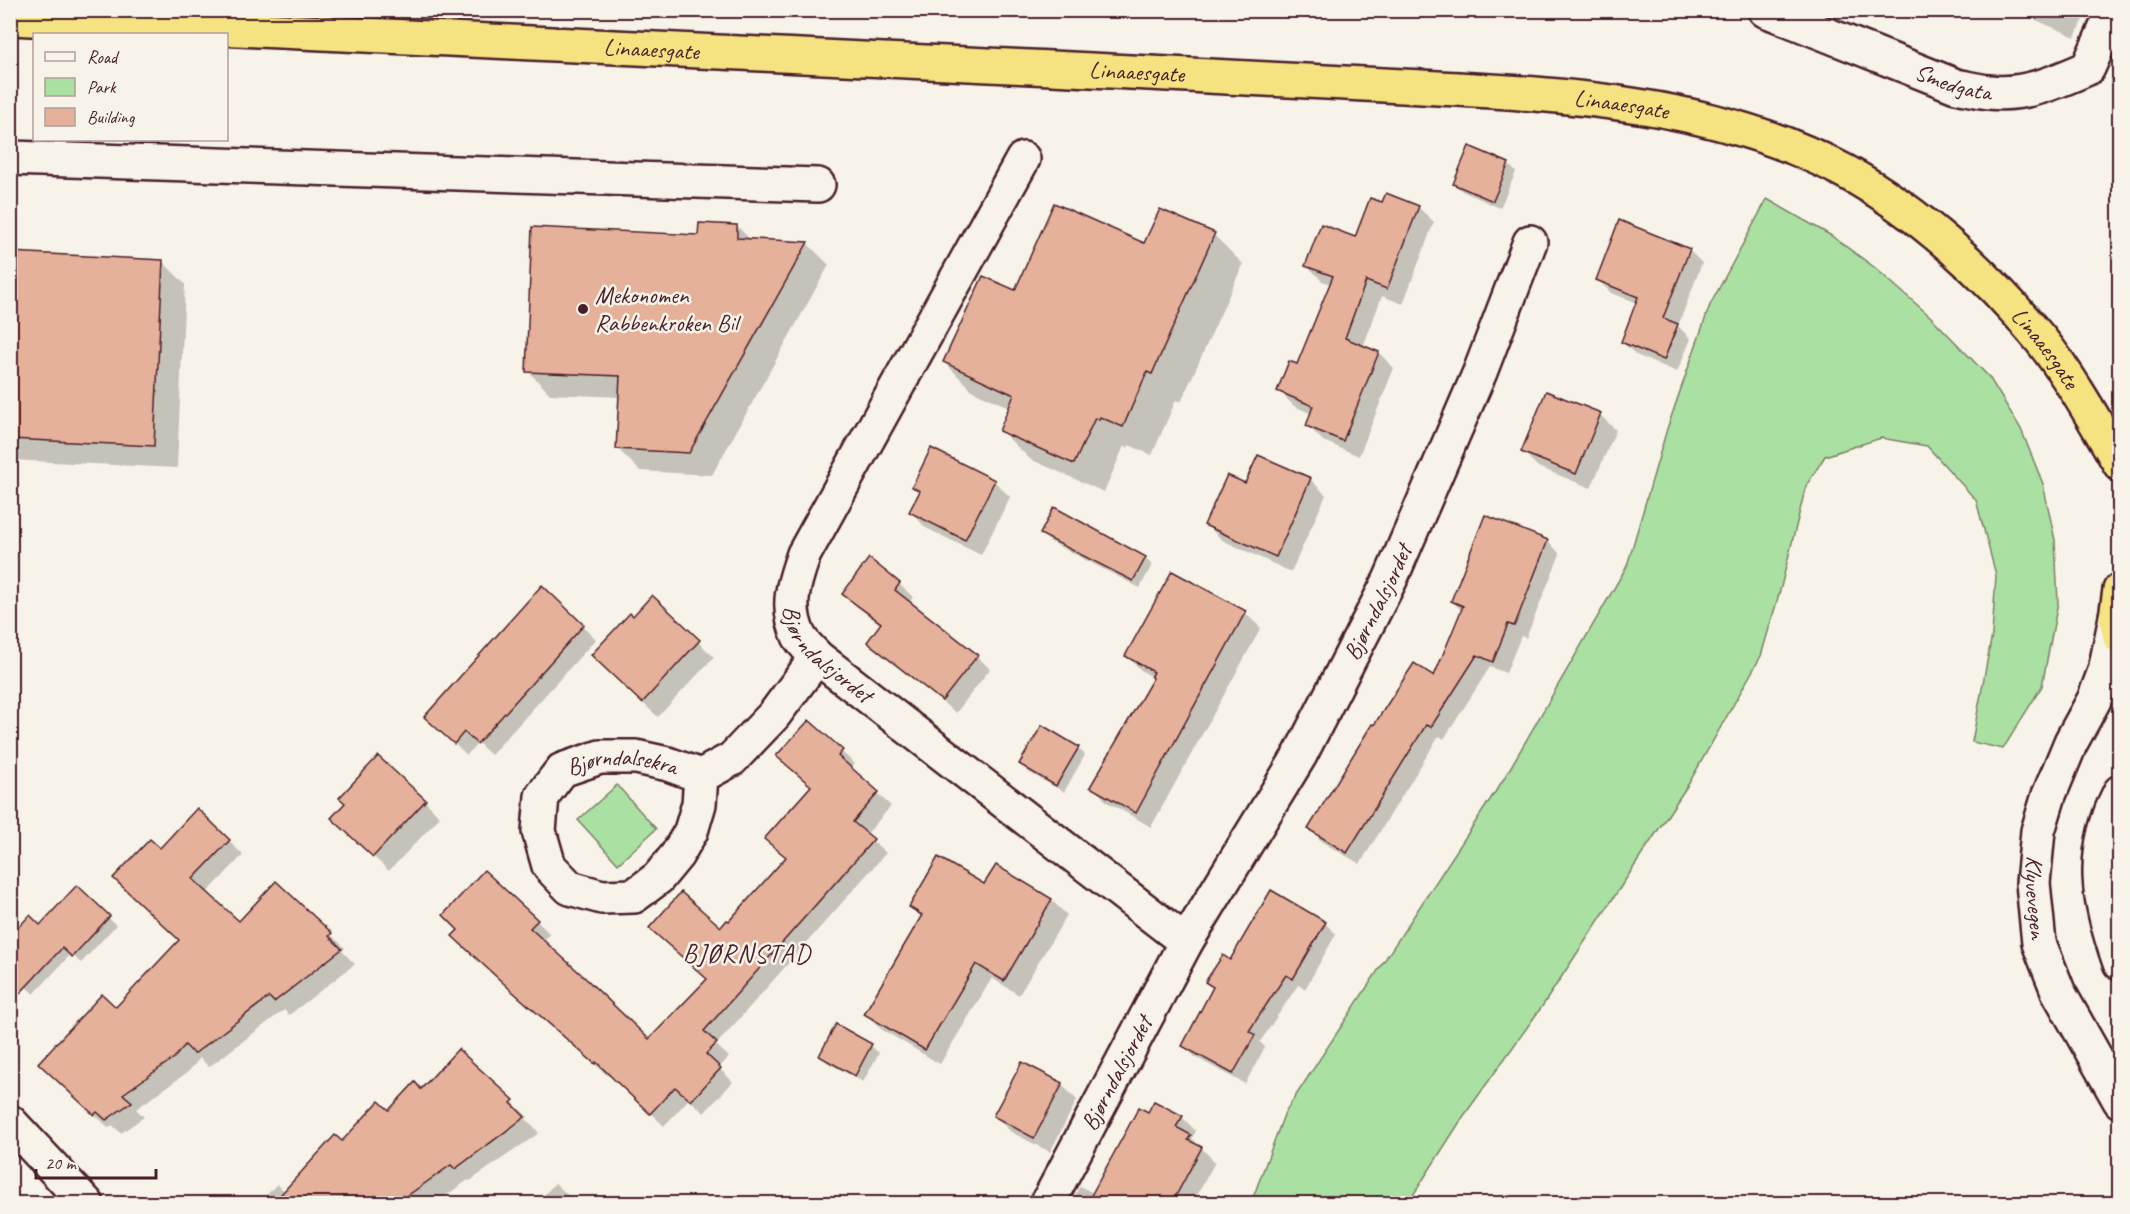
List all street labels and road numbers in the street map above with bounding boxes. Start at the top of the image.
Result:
street label: Linaaesgate [603,32,702,66]
street label: Linaaesgate [1089,55,1187,89]
street label: Smedgata [1911,56,1995,107]
street label: Linaaesgate [1573,83,1673,126]
street label: Linaaesgate [2005,301,2088,396]
street label: Bjørndalsjordet [1336,537,1420,665]
street label: Bjørndalsjordet [777,605,881,711]
street label: Bjørndalsekra [563,742,684,782]
street label: Klyvevegen [2018,855,2054,942]
street label: Bjørndalsjordet [1074,1008,1160,1136]

